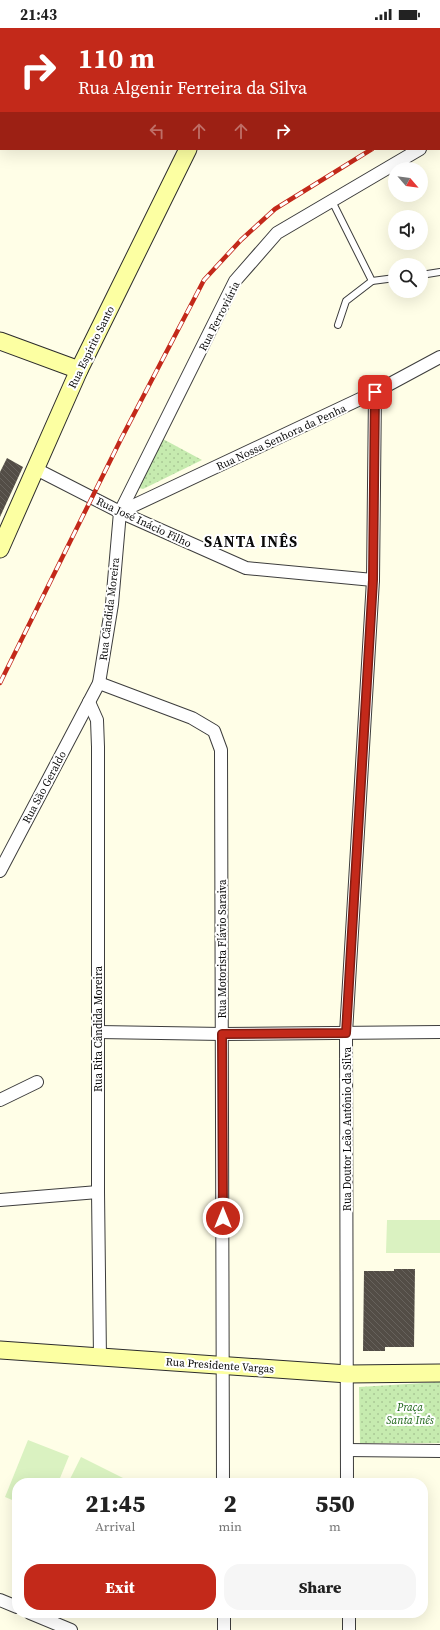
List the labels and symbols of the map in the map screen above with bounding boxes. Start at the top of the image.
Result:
north arrow [388,162,428,202]
street label: Rua Ferroviária [195,278,244,354]
street label: Rua Espírito Santo [65,303,118,391]
pin [358,375,392,409]
street label: Rua Nossa Senhora da Penha [214,401,349,474]
street label: Rua José Inácio Filho [94,494,194,551]
district label: SANTA INÊS [204,531,298,552]
street label: Rua Cândida Moreira [96,556,123,662]
street label: Rua São Geraldo [19,748,70,826]
street label: Rua Motorista Flávio Saraiva [215,879,230,1019]
street label: Rua Rita Cândida Moreira [91,966,106,1092]
street label: Rua Doutor Leão Antônio da Silva [340,1046,355,1211]
position arrow [202,1197,244,1239]
street label: Rua Presidente Vargas [165,1354,275,1377]
park label: Praça Santa Inês [386,1400,434,1428]

